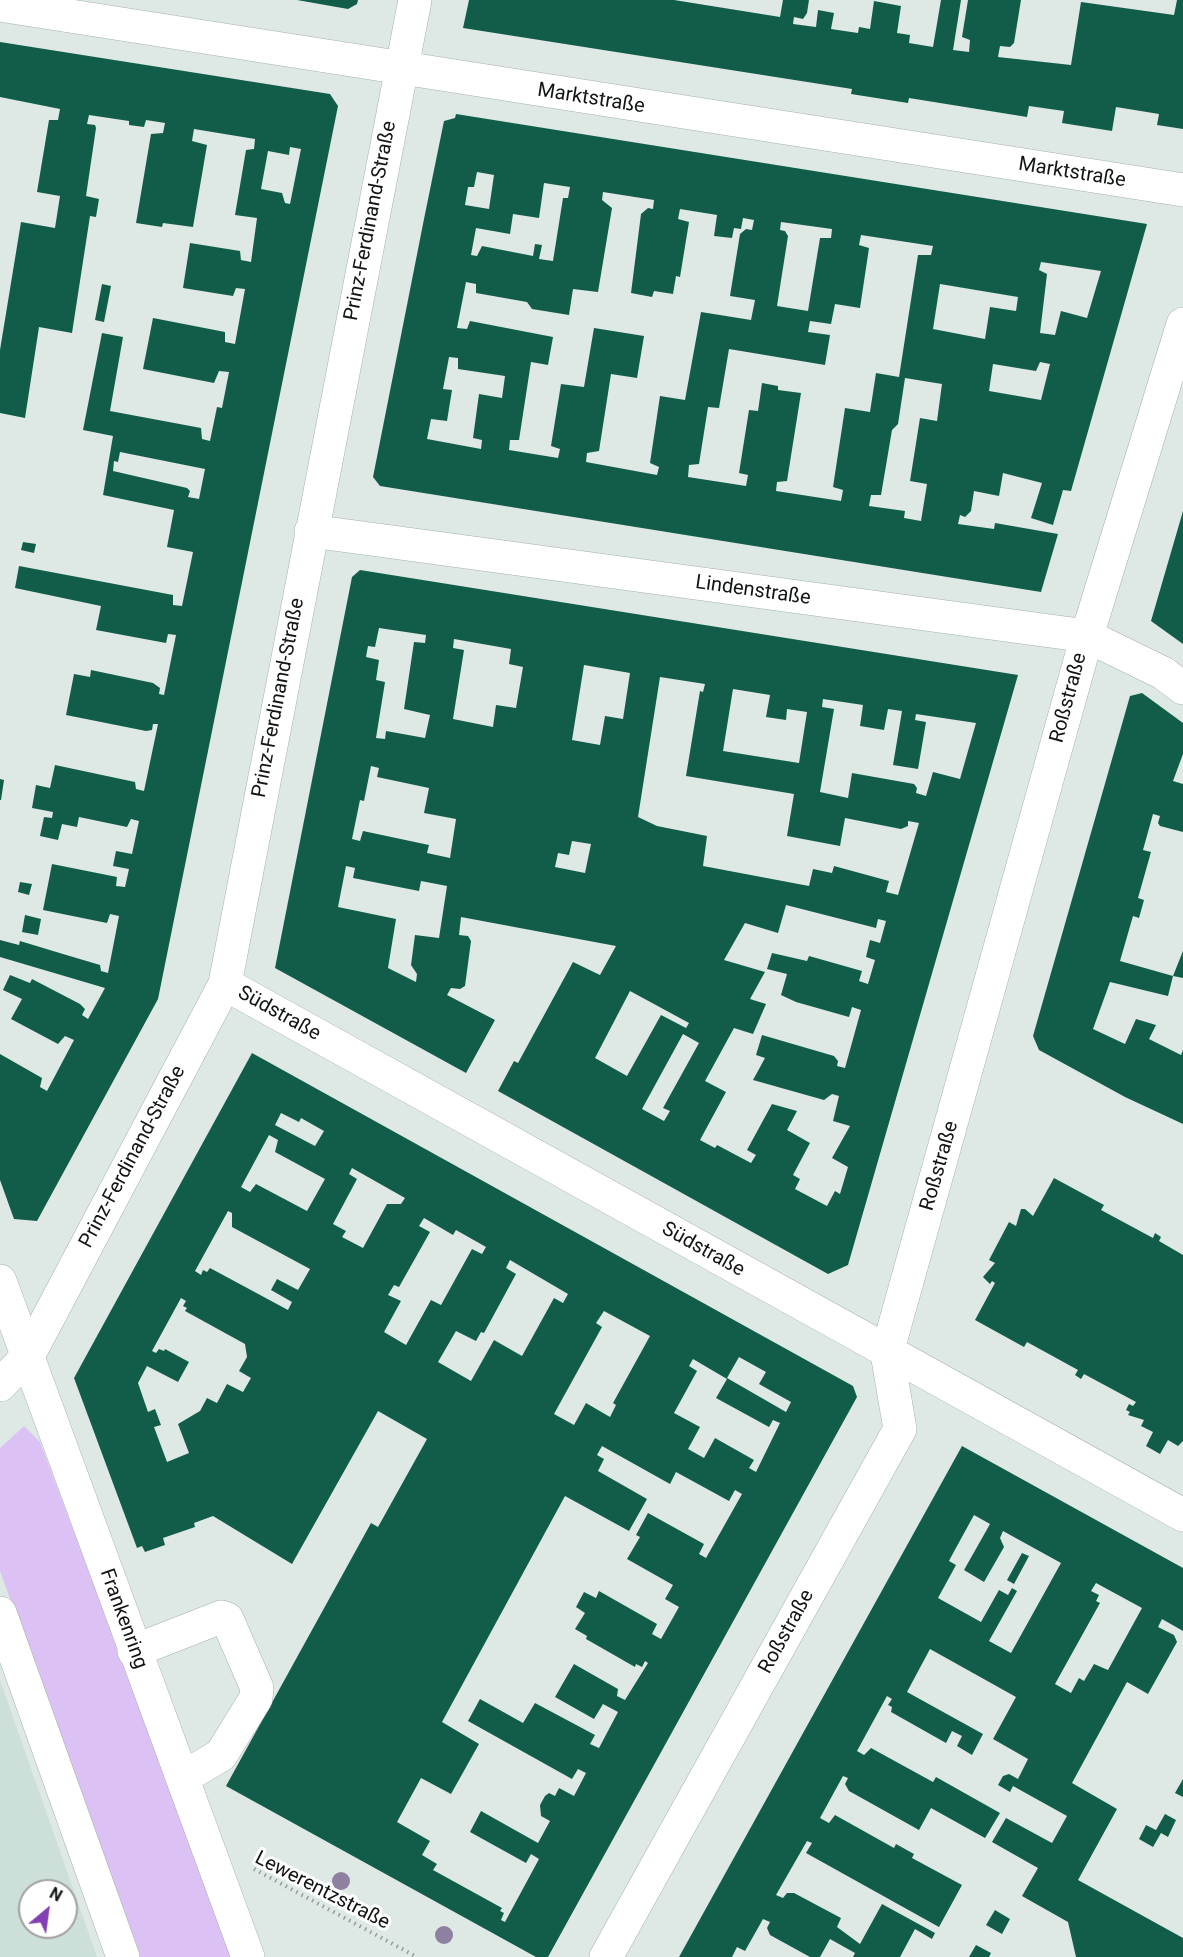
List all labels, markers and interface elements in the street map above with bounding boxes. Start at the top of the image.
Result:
street label: Marktstraße [536,79,646,119]
street label: Prinz-Ferdinand-Straße [340,119,402,323]
street label: Marktstraße [1017,153,1127,193]
street label: Lindenstraße [694,571,812,611]
street label: Prinz-Ferdinand-Straße [248,596,310,800]
street label: Roßstraße [1045,650,1093,746]
street label: Südstraße [233,981,325,1047]
street label: Prinz-Ferdinand-Straße [75,1062,191,1252]
street label: Roßstraße [916,1118,964,1214]
street label: Südstraße [657,1217,749,1283]
street label: Frankenring [94,1566,152,1672]
street label: Roßstraße [754,1586,820,1678]
street label: Lewerentzstraße [250,1847,394,1935]
north arrow [18,1879,78,1939]
text: N [46,1884,66,1906]

